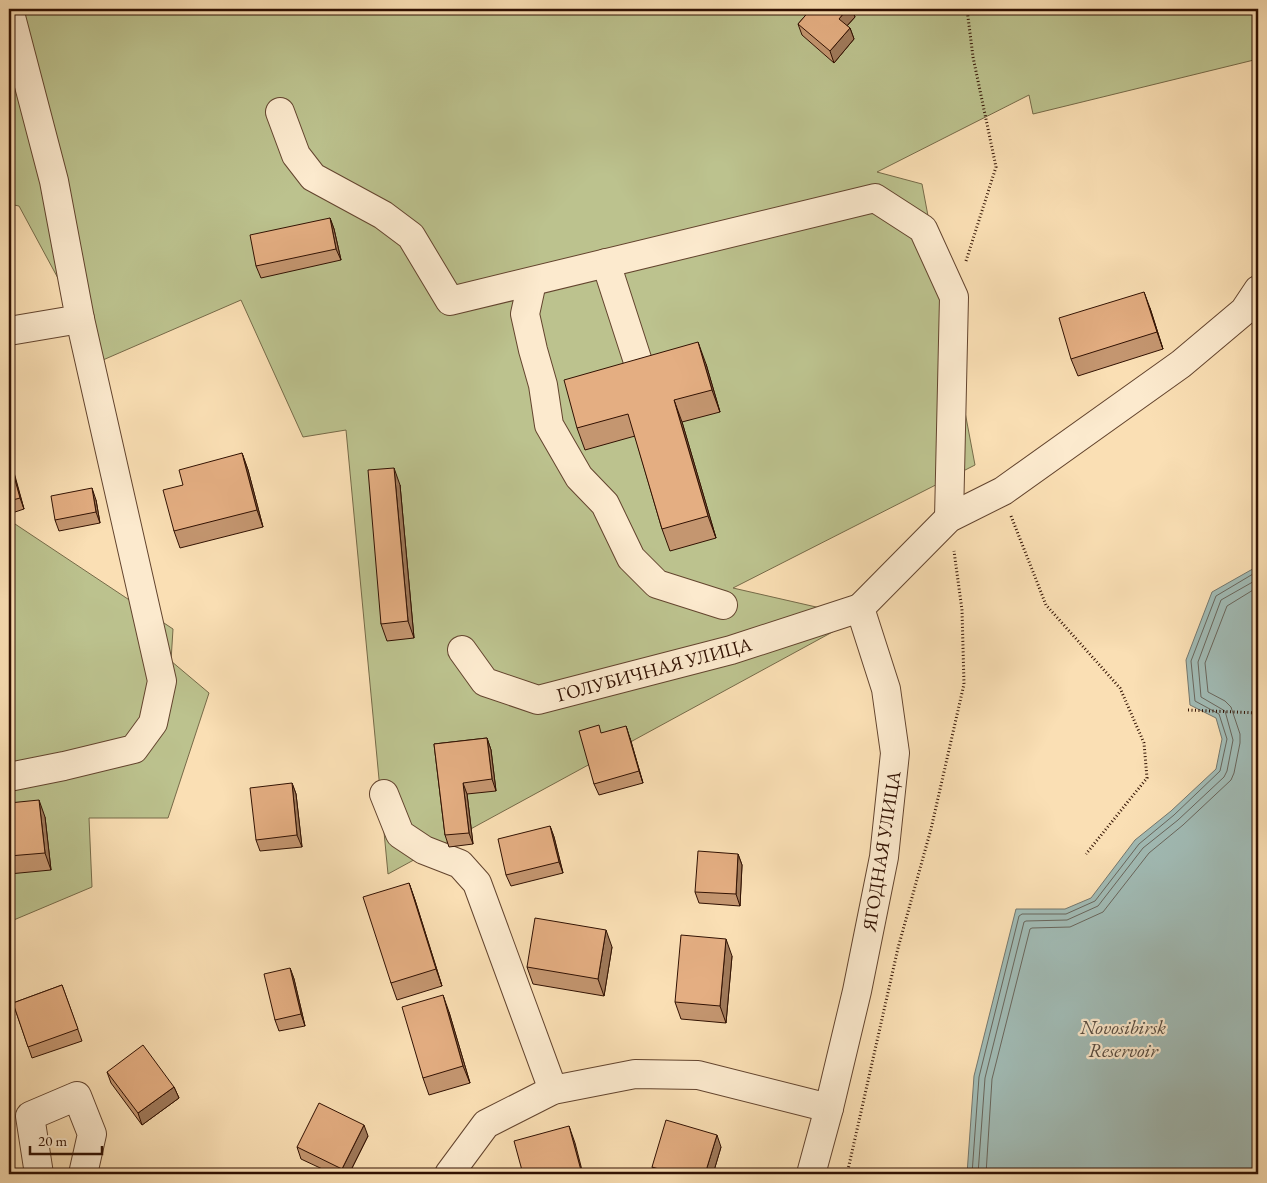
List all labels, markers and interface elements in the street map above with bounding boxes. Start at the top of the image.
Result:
street label: ГОЛУБИЧНАЯ УЛИЦА [554,631,755,708]
street label: ЯГОДНАЯ УЛИЦА [856,768,907,934]
water label: Novosibirsk Reservoir [1079,1014,1166,1063]
scale bar [30,1123,102,1155]
text: 20 m [38,1131,67,1150]

